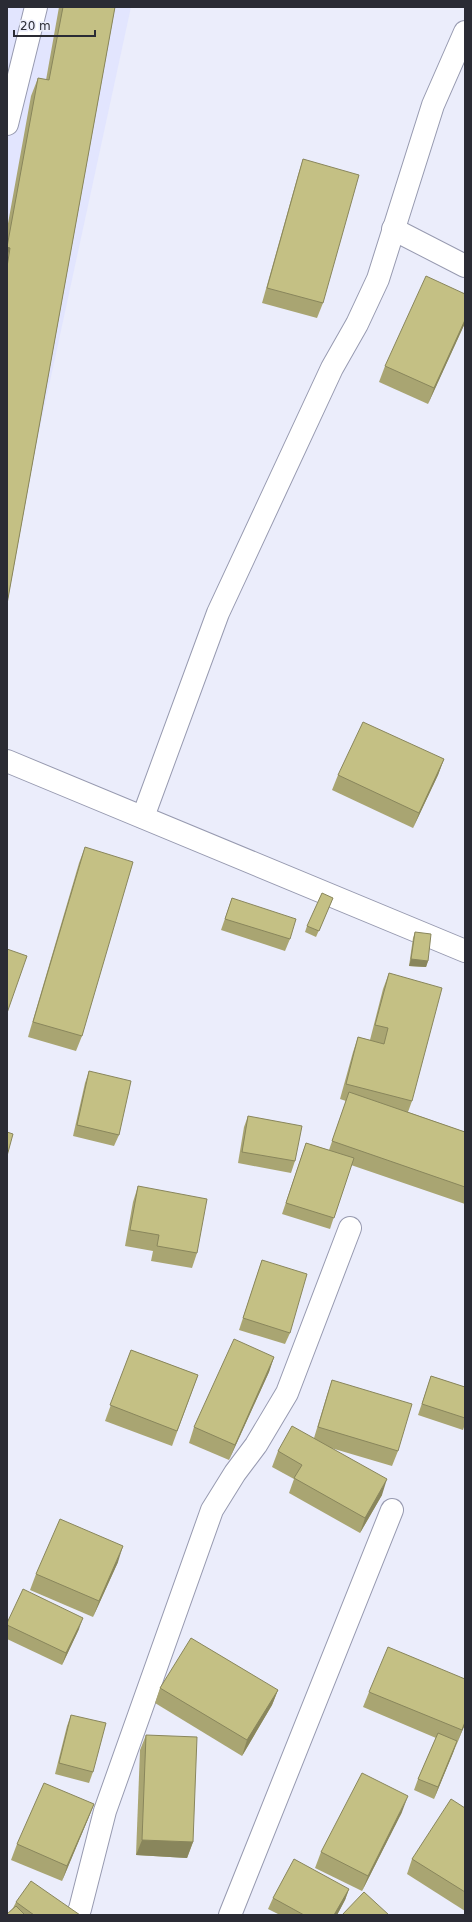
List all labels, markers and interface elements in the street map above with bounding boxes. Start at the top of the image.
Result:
scale bar [14,12,95,38]
text: 20 m [20,19,51,33]

